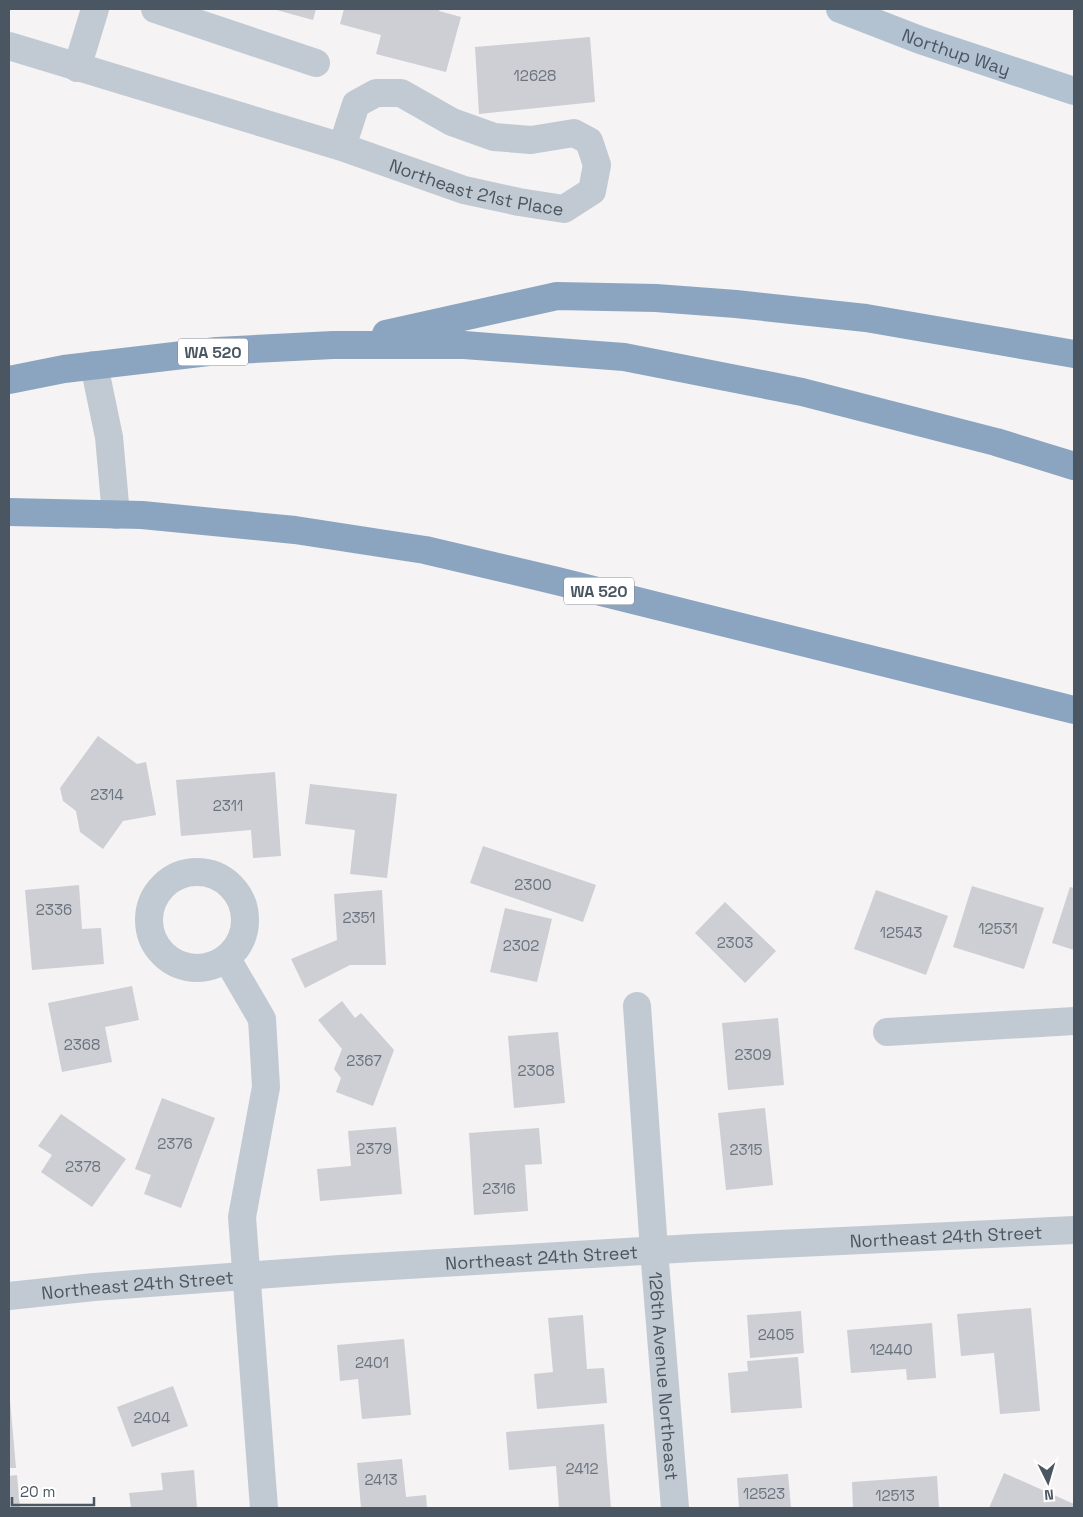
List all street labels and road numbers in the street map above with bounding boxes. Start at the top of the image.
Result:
street label: Northup Way [899,23,1013,81]
street label: Northeast 21st Place [386,153,565,220]
road number: WA 520 [178,338,248,366]
road number: WA 520 [564,578,634,604]
street label: Northeast 24th Street [849,1220,1043,1252]
street label: Northeast 24th Street [445,1240,638,1274]
street label: Northeast 24th Street [40,1265,234,1304]
street label: 126th Avenue Northeast [644,1271,684,1481]

